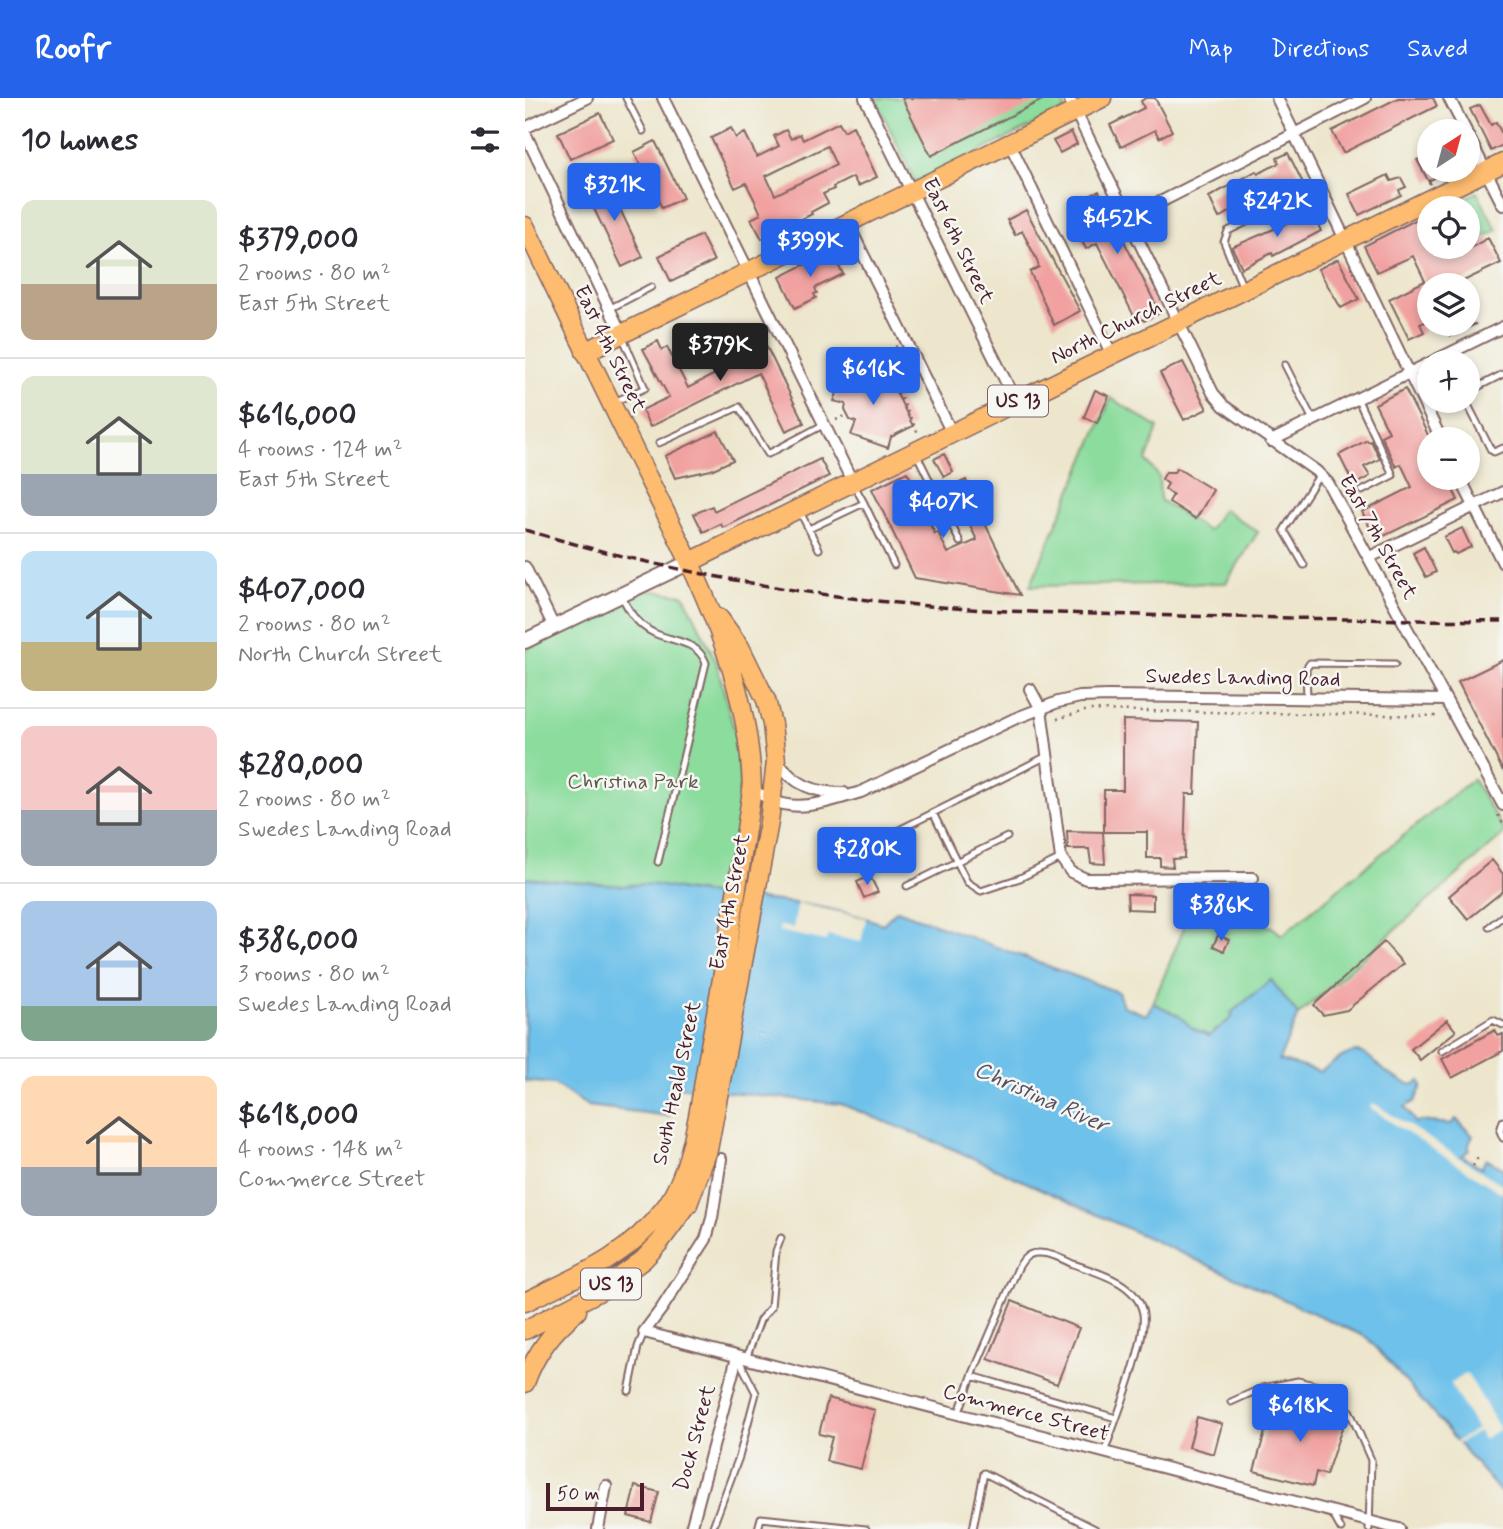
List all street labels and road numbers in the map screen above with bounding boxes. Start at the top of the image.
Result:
street label: East 6th Street [915,173,1001,309]
street label: North Church Street [1046,264,1227,371]
street label: East 4th Street [567,281,653,418]
road number: US 13 [988,386,1048,416]
street label: East 7th Street [1332,469,1424,605]
street label: Swedes Landing Road [1145,662,1341,695]
street label: East 4th Street [703,831,757,973]
street label: South Heald Street [646,998,708,1168]
road number: US 13 [581,1268,641,1300]
street label: Commerce Street [940,1377,1112,1449]
street label: Dock Street [667,1381,723,1494]

